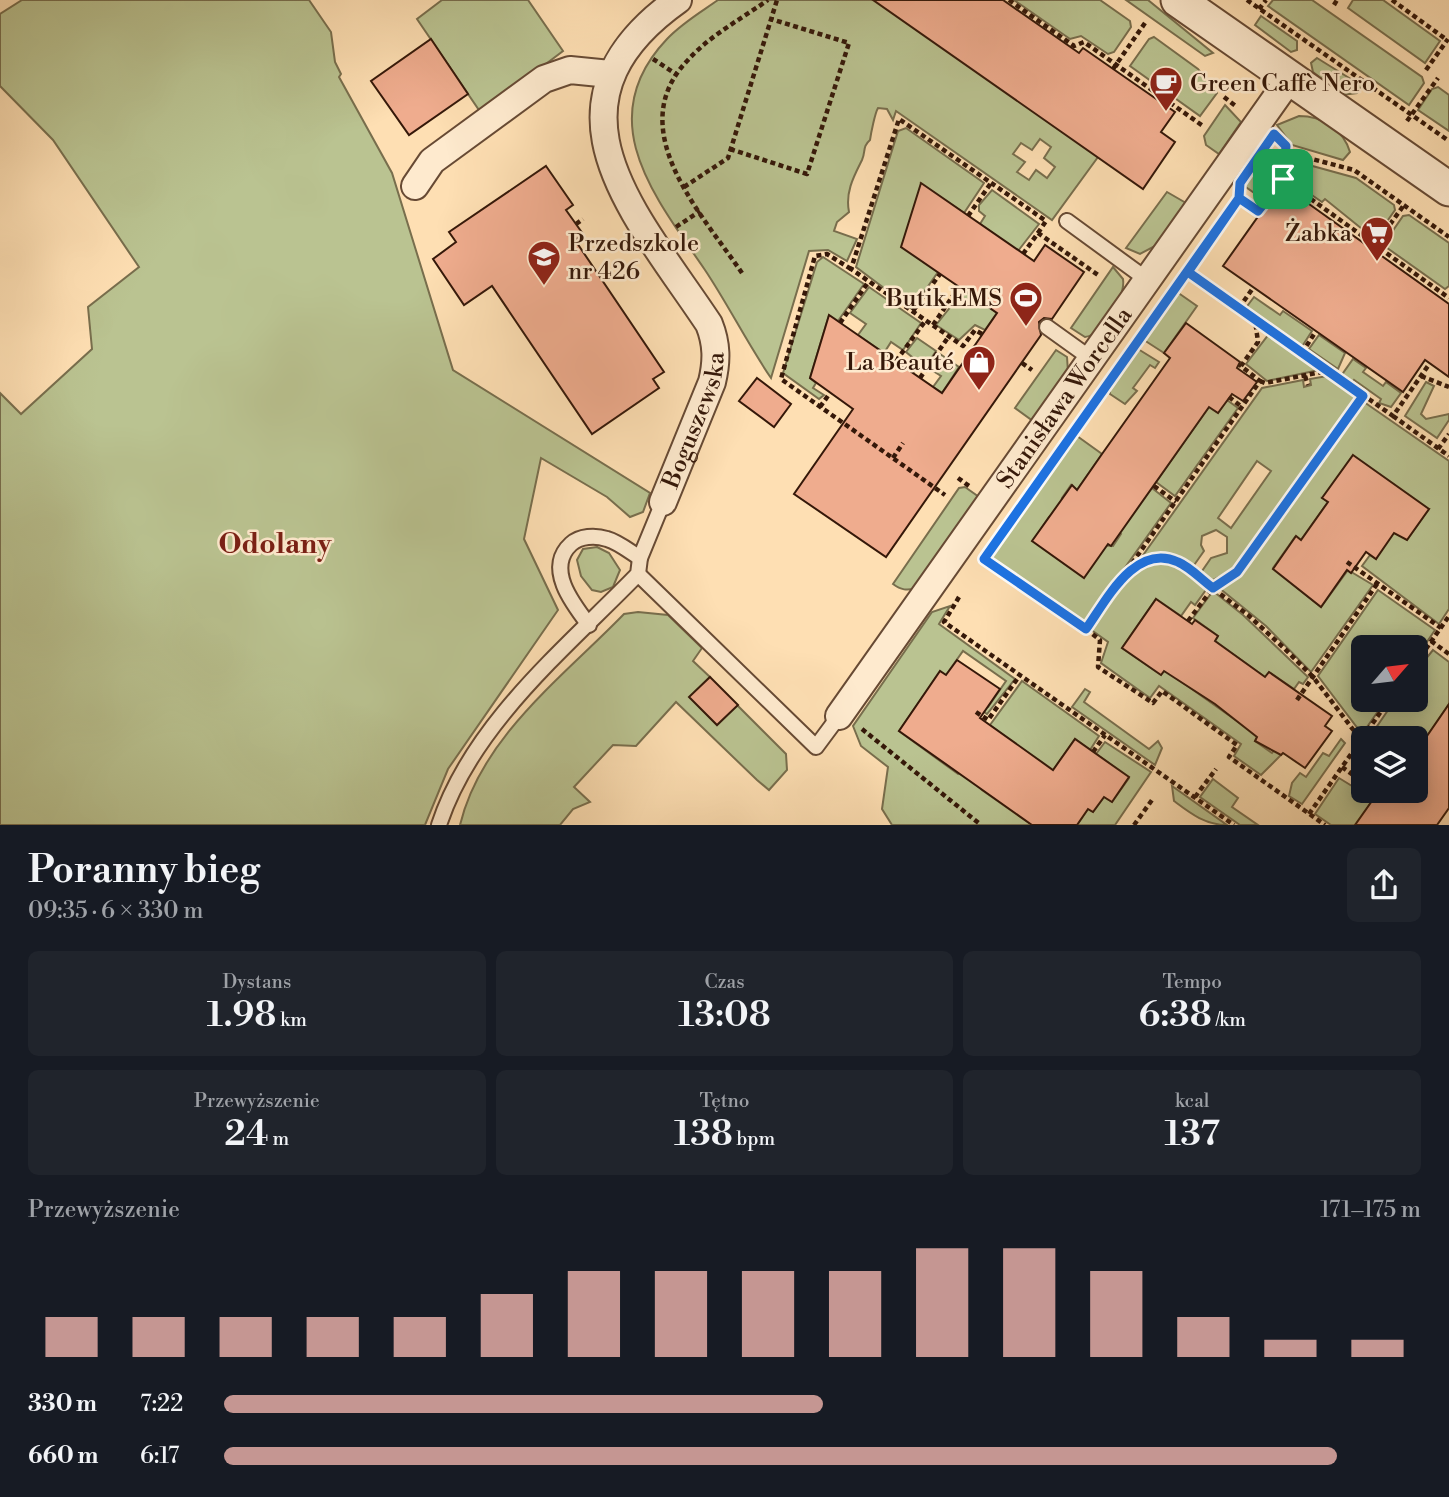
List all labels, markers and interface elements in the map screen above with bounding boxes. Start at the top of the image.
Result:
cafe icon: Green Caffè Nero [1147,64,1185,113]
place label: Green Caffè Nero [1190,69,1375,99]
pin [1253,149,1313,209]
icon: arrive [1264,160,1302,198]
supermarket icon: Żabka [1358,214,1396,263]
place label: Żabka [1285,218,1353,249]
place label: Przedszkole nr 426 [568,229,699,287]
school or university icon: Przedszkole nr 426 [525,238,563,287]
sports icon: Butik EMS [1007,279,1045,328]
place label: Butik EMS [885,284,1002,314]
street label: Stanisława Worcella [991,301,1140,495]
shop icon: La Beauté [960,343,998,392]
place label: La Beauté [846,348,954,378]
street label: Boguszewska [656,351,732,494]
district label: Odolany [219,527,332,562]
north arrow [1351,635,1428,712]
map controls [1351,635,1428,803]
button: layers [1351,726,1428,803]
text: Poranny bieg [28,847,260,894]
button: share [1347,848,1421,922]
text: 09:35 · 6 × 330 m [28,897,203,925]
text: Dystans [222,970,291,994]
text: Czas [704,970,745,994]
text: Tempo [1162,970,1222,994]
text: 1.98 [207,994,276,1037]
text: 13:08 [678,994,771,1037]
text: 6:38 [1138,994,1212,1037]
text: km [276,1008,307,1032]
text: /km [1212,1008,1246,1032]
text: Przewyższenie [194,1089,320,1113]
text: Tętno [700,1089,749,1113]
text: kcal [1175,1089,1209,1113]
text: 24 [224,1113,269,1156]
text: 138 [674,1113,733,1156]
text: 137 [1164,1113,1220,1156]
text: m [269,1127,289,1151]
text: bpm [733,1127,775,1151]
text: Przewyższenie [28,1196,180,1224]
text: 171–175 m [1320,1196,1421,1224]
text: 330 m [28,1390,97,1418]
text: 7:22 [140,1390,183,1418]
text: 660 m [28,1442,98,1470]
text: 6:17 [140,1442,179,1470]

